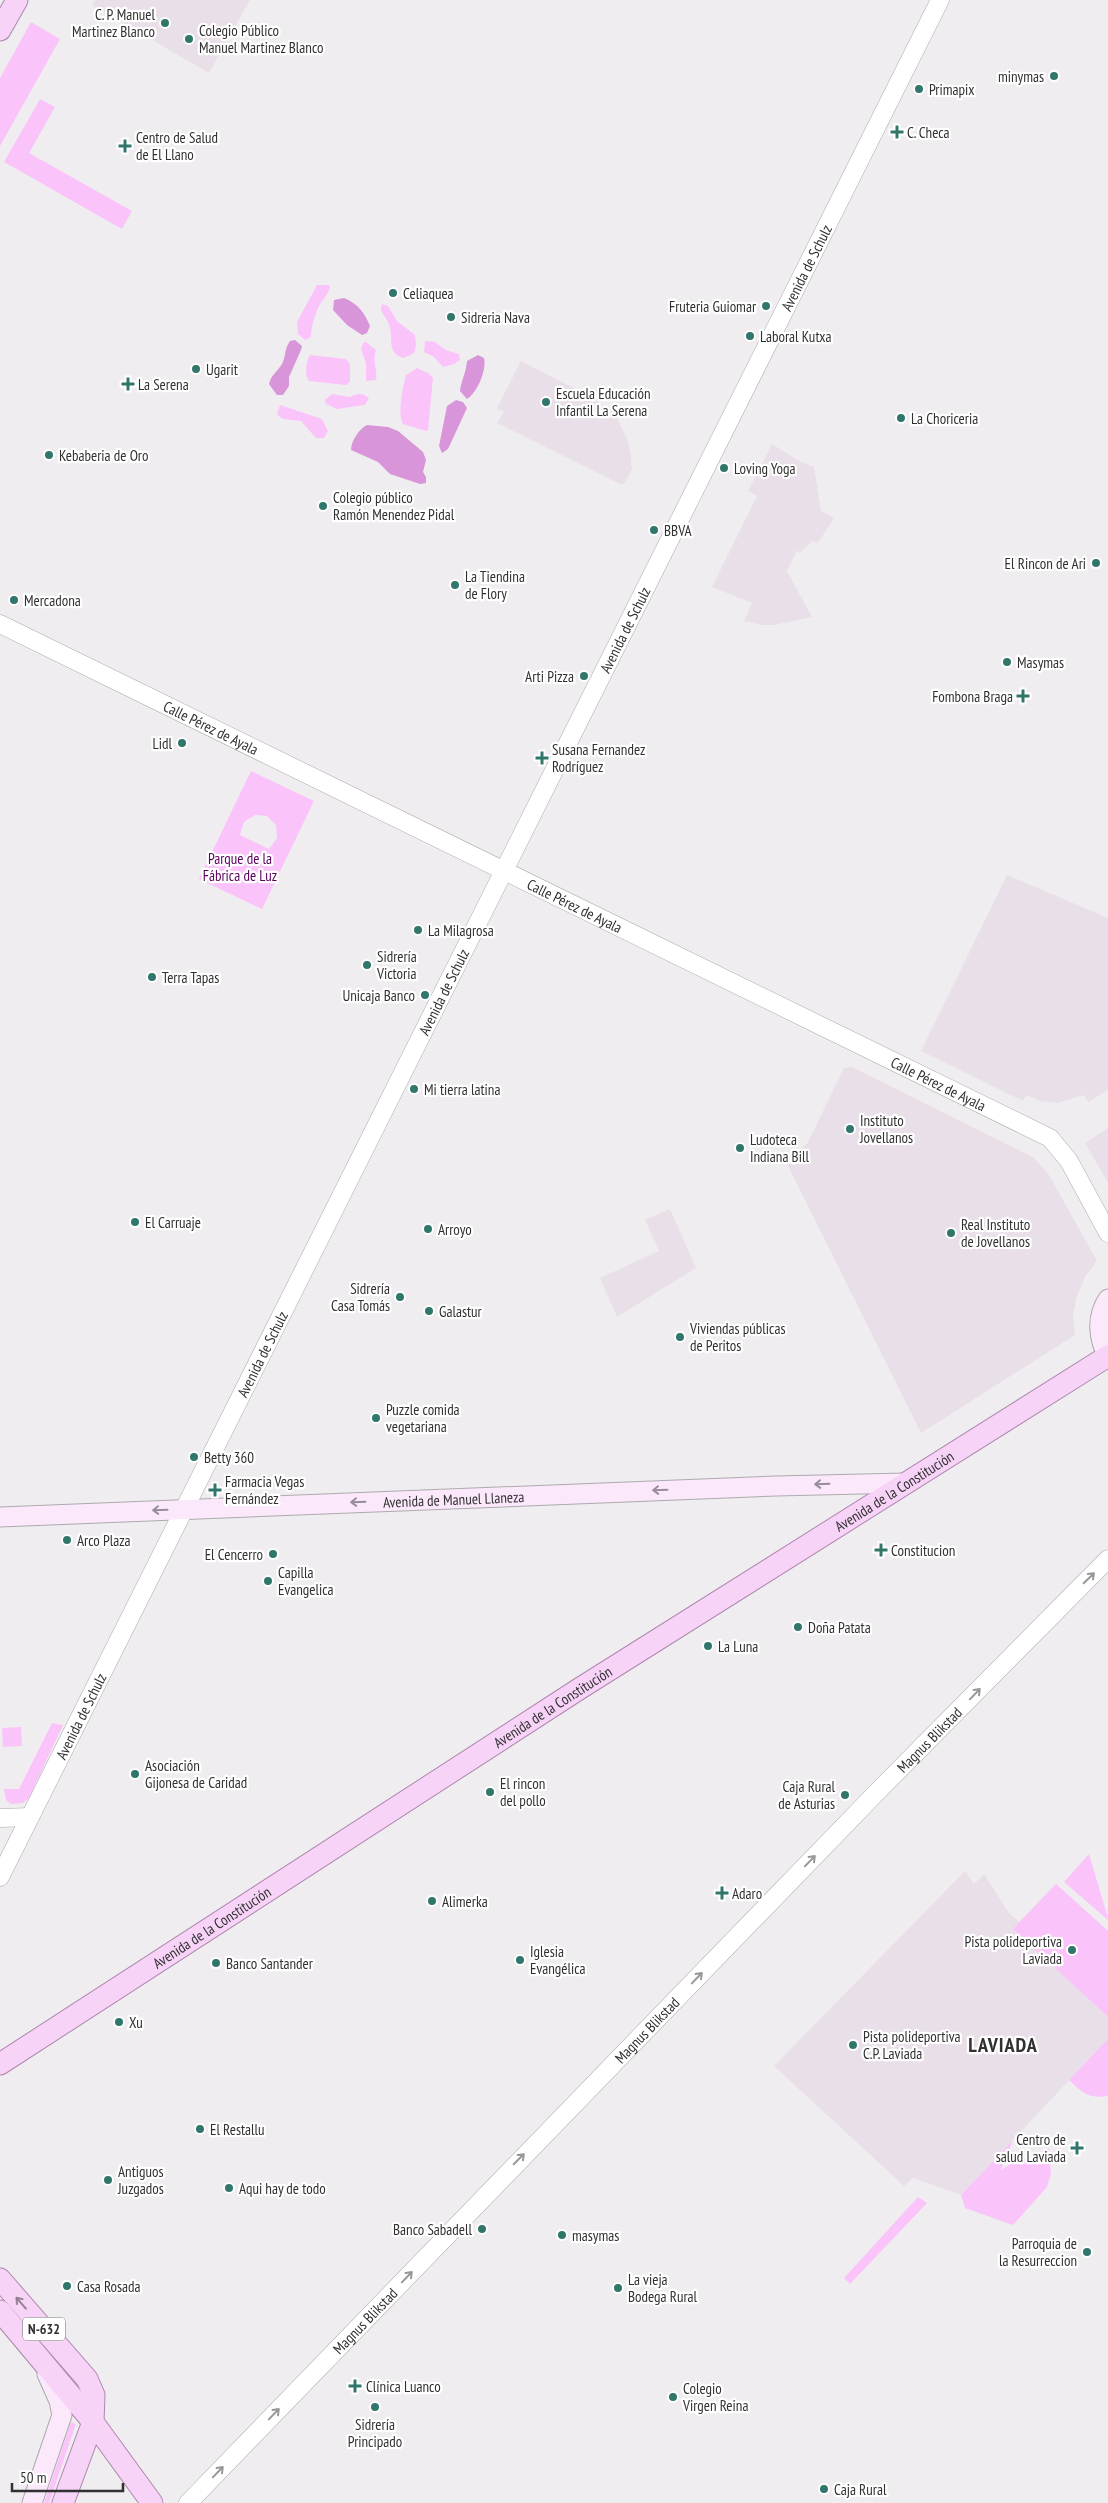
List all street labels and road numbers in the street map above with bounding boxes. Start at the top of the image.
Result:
street label: Avenida de Schulz [776,221,836,314]
street label: Avenida de Schulz [595,583,654,676]
street label: Calle Pérez de Ayala [160,696,262,759]
street label: Calle Pérez de Ayala [524,874,625,937]
street label: Avenida de Schulz [414,946,473,1038]
street label: Calle Pérez de Ayala [888,1052,989,1115]
street label: Avenida de Schulz [232,1308,291,1400]
street label: Avenida de la Constitución [831,1446,957,1535]
street label: Avenida de Manuel Llaneza [383,1487,525,1511]
street label: Avenida de la Constitución [490,1661,615,1752]
street label: Avenida de Schulz [51,1670,110,1762]
street label: Magnus Blikstad [892,1703,966,1776]
street label: Avenida de la Constitución [149,1882,274,1972]
street label: Magnus Blikstad [610,1993,683,2067]
street label: Magnus Blikstad [328,2284,401,2358]
road number: N-632 [23,2318,65,2340]

